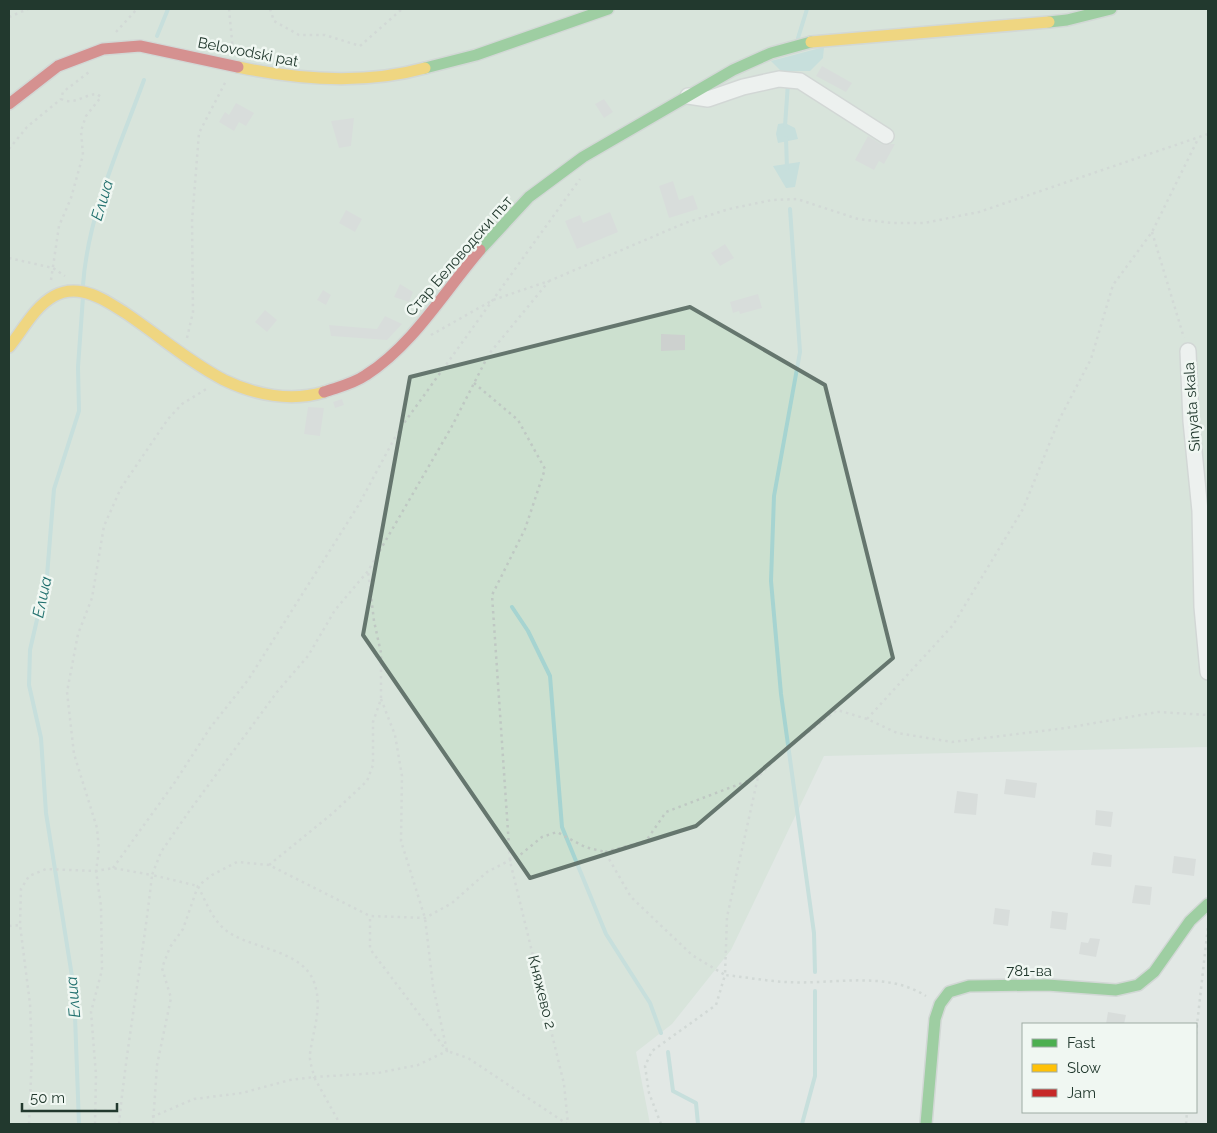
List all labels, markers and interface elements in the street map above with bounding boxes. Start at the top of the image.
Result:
street label: Belovodski pat [196,33,300,71]
water label: Елша [87,177,117,223]
street label: Стар Беловодски път [402,192,516,320]
street label: Sinyata skala [1180,362,1204,452]
water label: Елша [28,574,56,619]
street label: Княжево 2 [524,953,560,1031]
street label: 781-ва [1006,962,1052,980]
water label: Елша [62,975,84,1018]
legend [1022,1023,1197,1113]
text: Fast [1067,1034,1095,1052]
text: Slow [1067,1059,1101,1077]
scale bar [22,1080,118,1112]
text: Jam [1067,1084,1096,1102]
text: 50 m [30,1089,65,1107]

